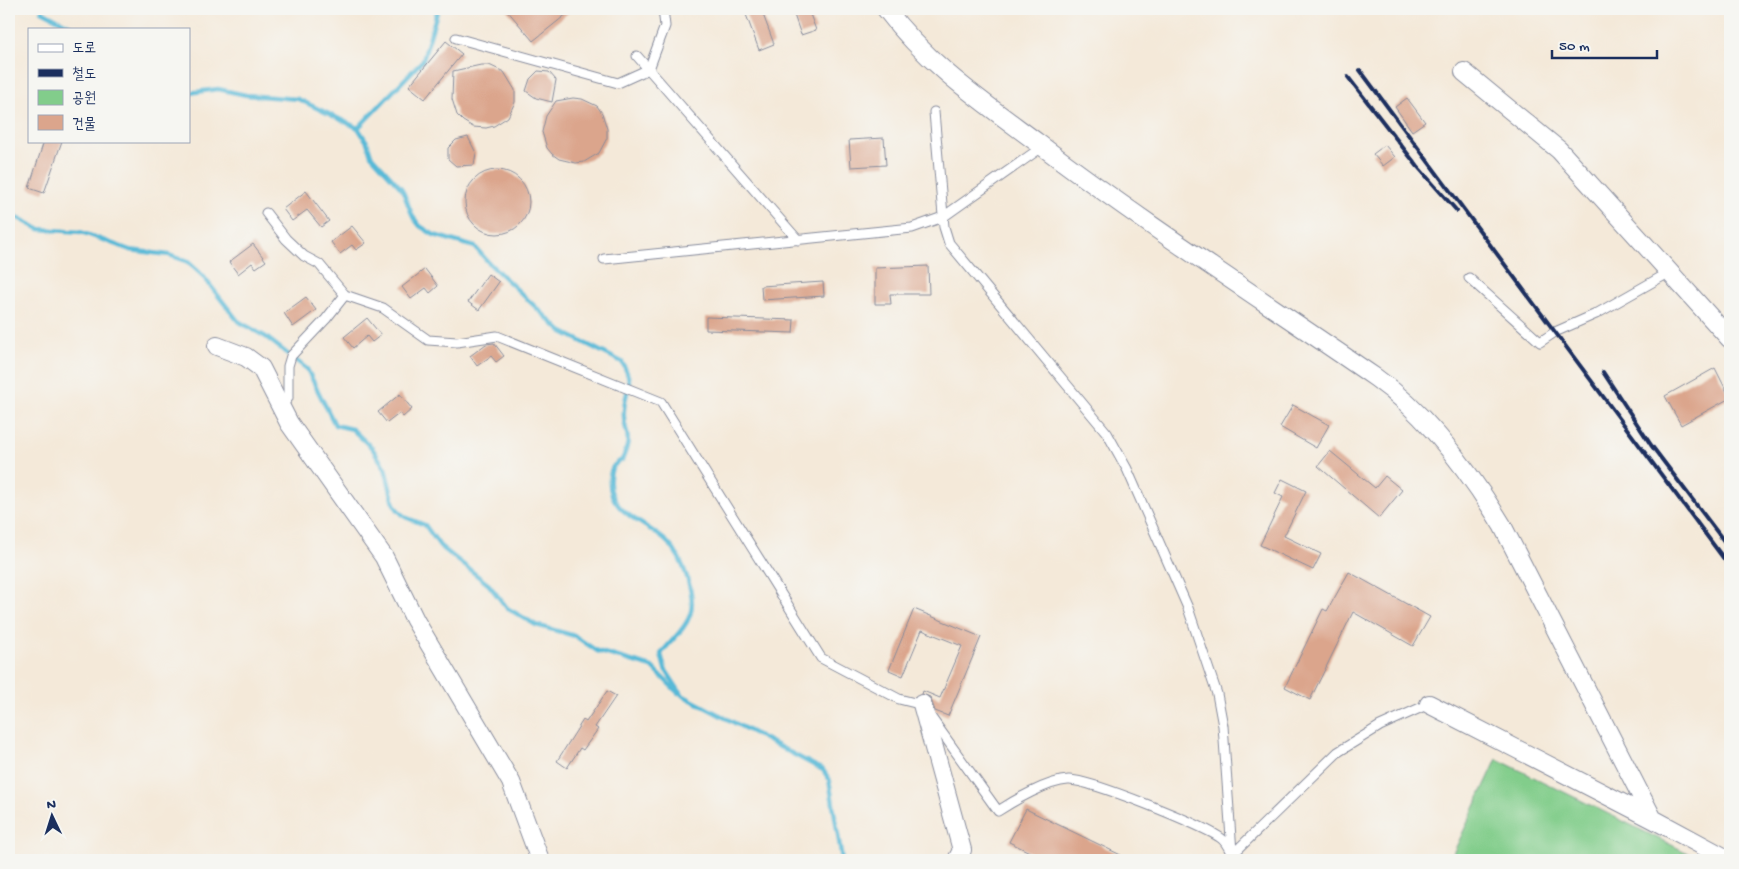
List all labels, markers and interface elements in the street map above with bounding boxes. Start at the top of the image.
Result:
legend [28,28,190,142]
scale bar [1552,28,1656,60]
text: 50 m [1559,38,1590,56]
text: 도로 [72,40,96,58]
text: 철도 [72,66,96,84]
text: 공원 [72,90,96,108]
text: 건물 [72,116,96,134]
north arrow [28,792,78,842]
text: N [46,797,56,814]

